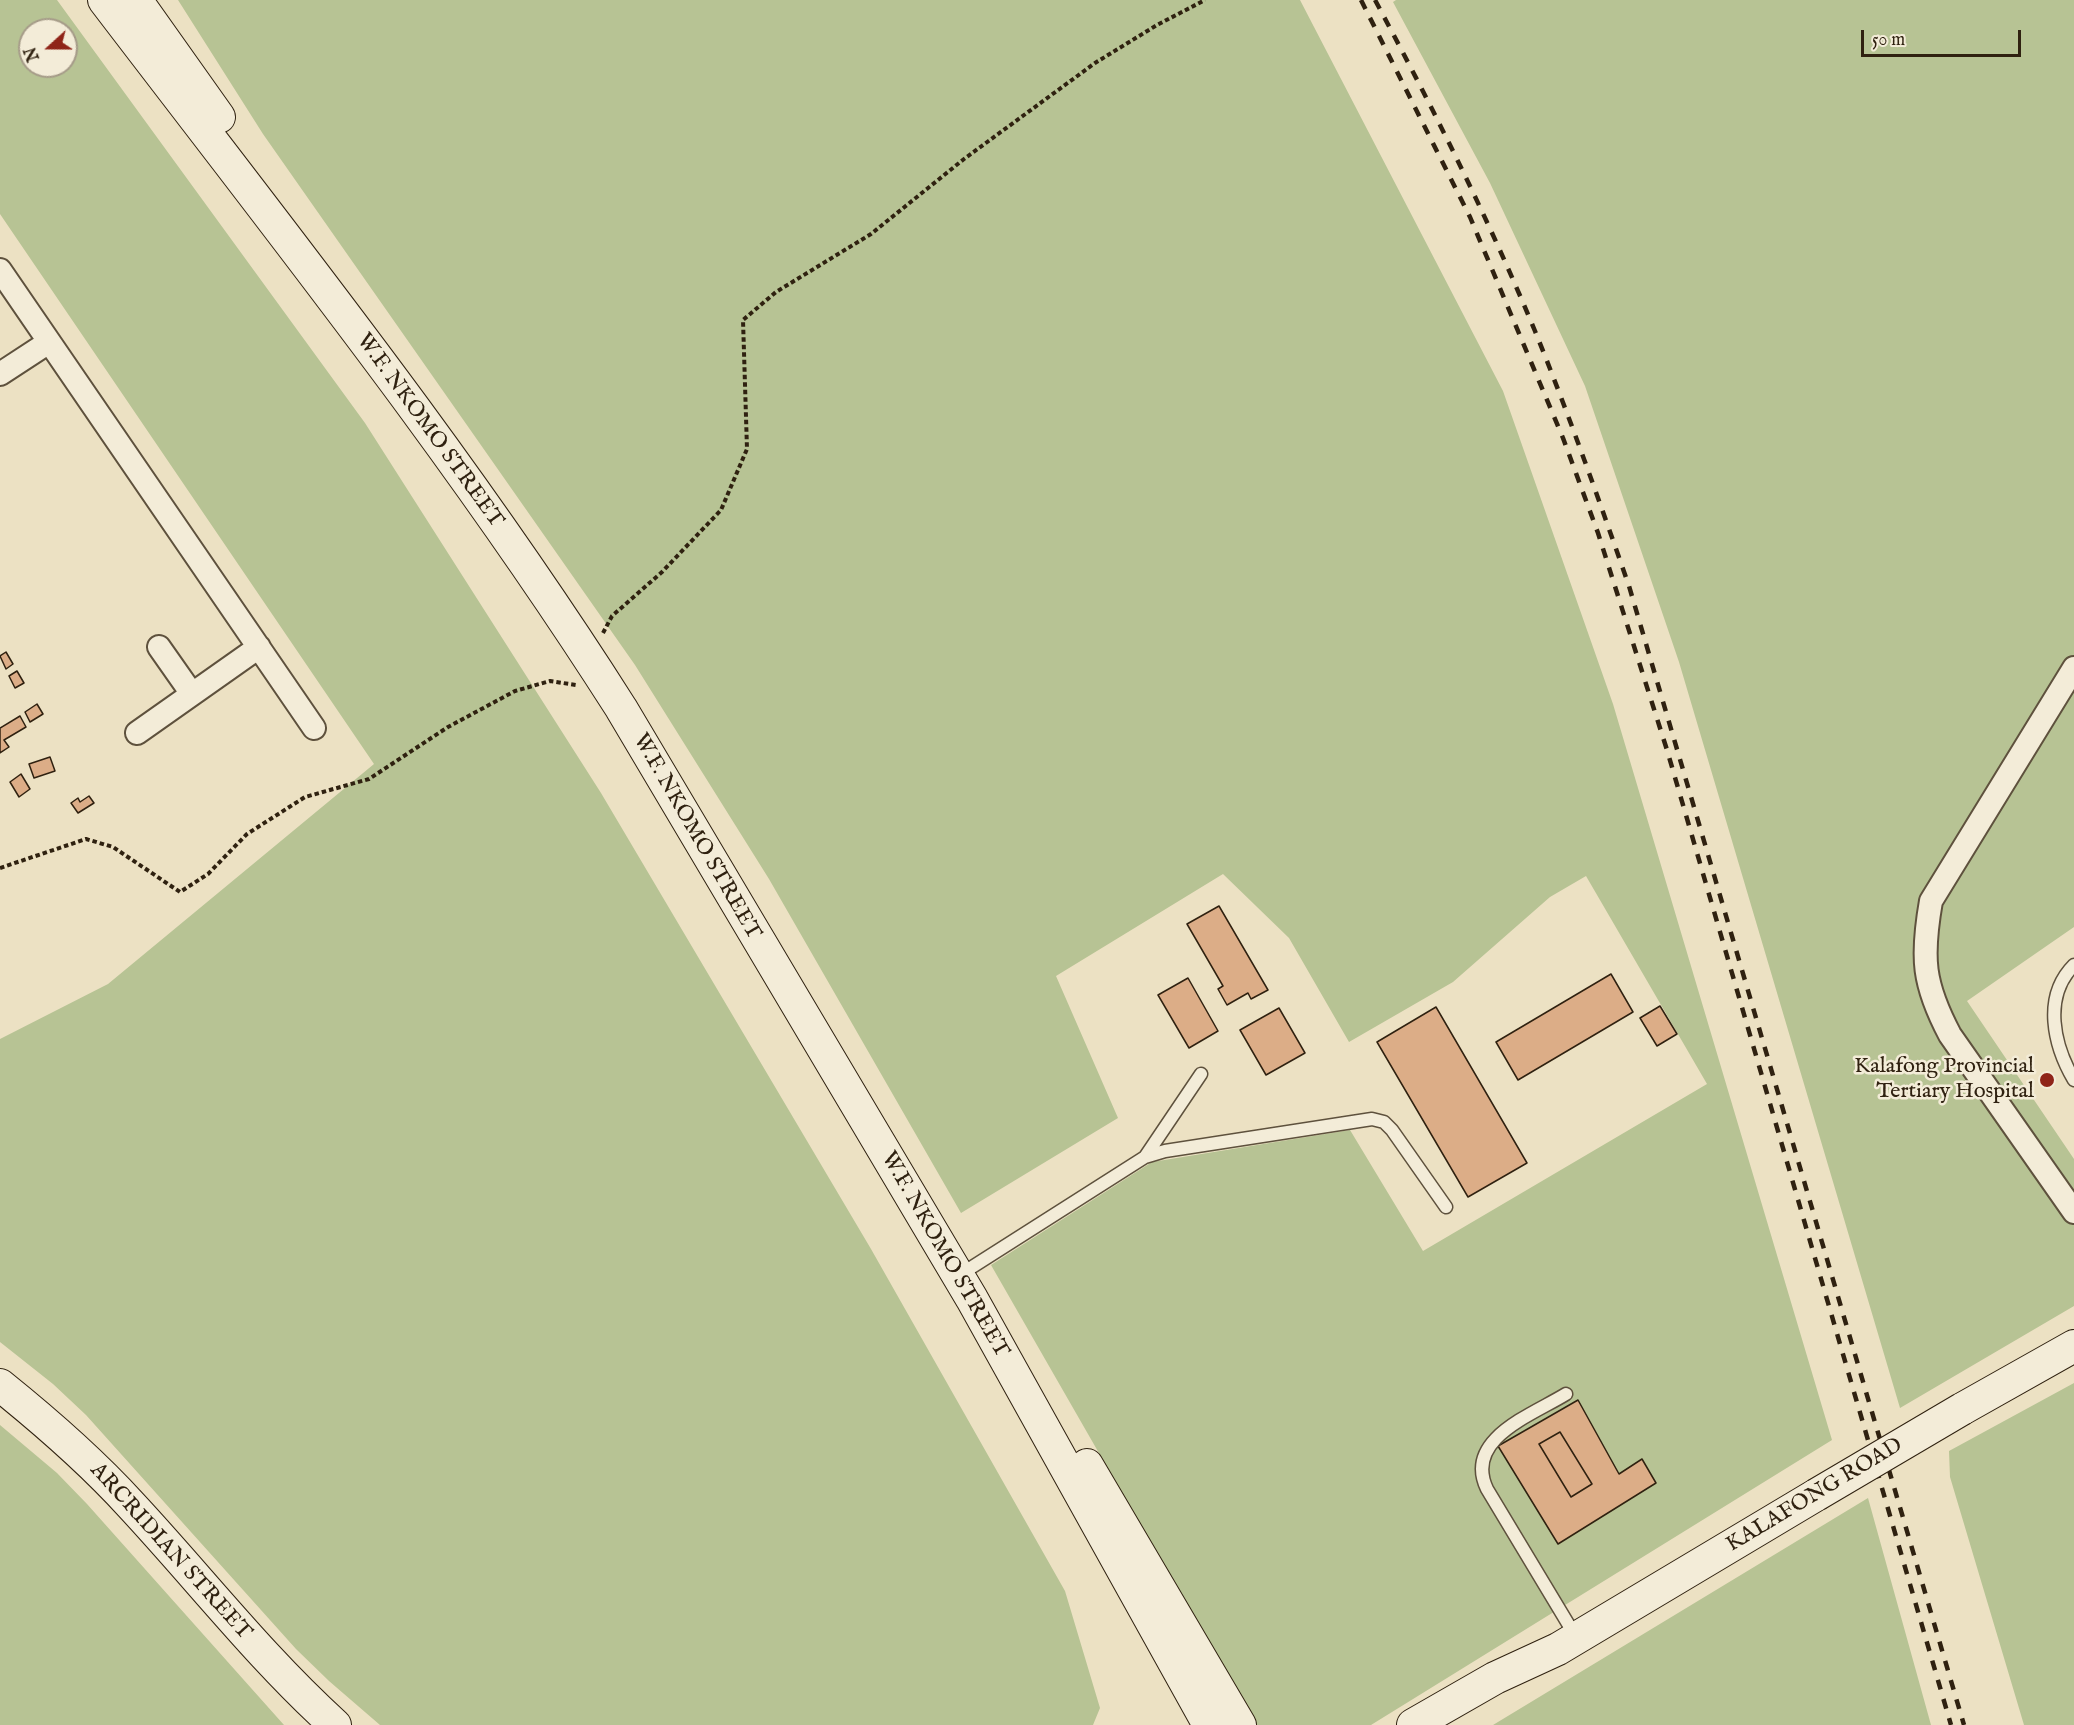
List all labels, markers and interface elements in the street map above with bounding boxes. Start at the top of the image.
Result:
north arrow [18,18,78,78]
scale bar [1864,18,2024,56]
text: 50 m [1872,29,1905,52]
text: N [21,44,45,64]
street label: W.F. NKOMO STREET [350,329,508,533]
street label: W.F. NKOMO STREET [626,729,766,945]
place label: Kalafong Provincial Tertiary Hospital [1854,1054,2034,1106]
marker: Kalafong Provincial Tertiary Hospital [2038,1071,2056,1089]
street label: W.F. NKOMO STREET [874,1147,1014,1363]
street label: KALAFONG ROAD [1722,1433,1908,1559]
street label: ARCRIDIAN STREET [84,1458,256,1646]

